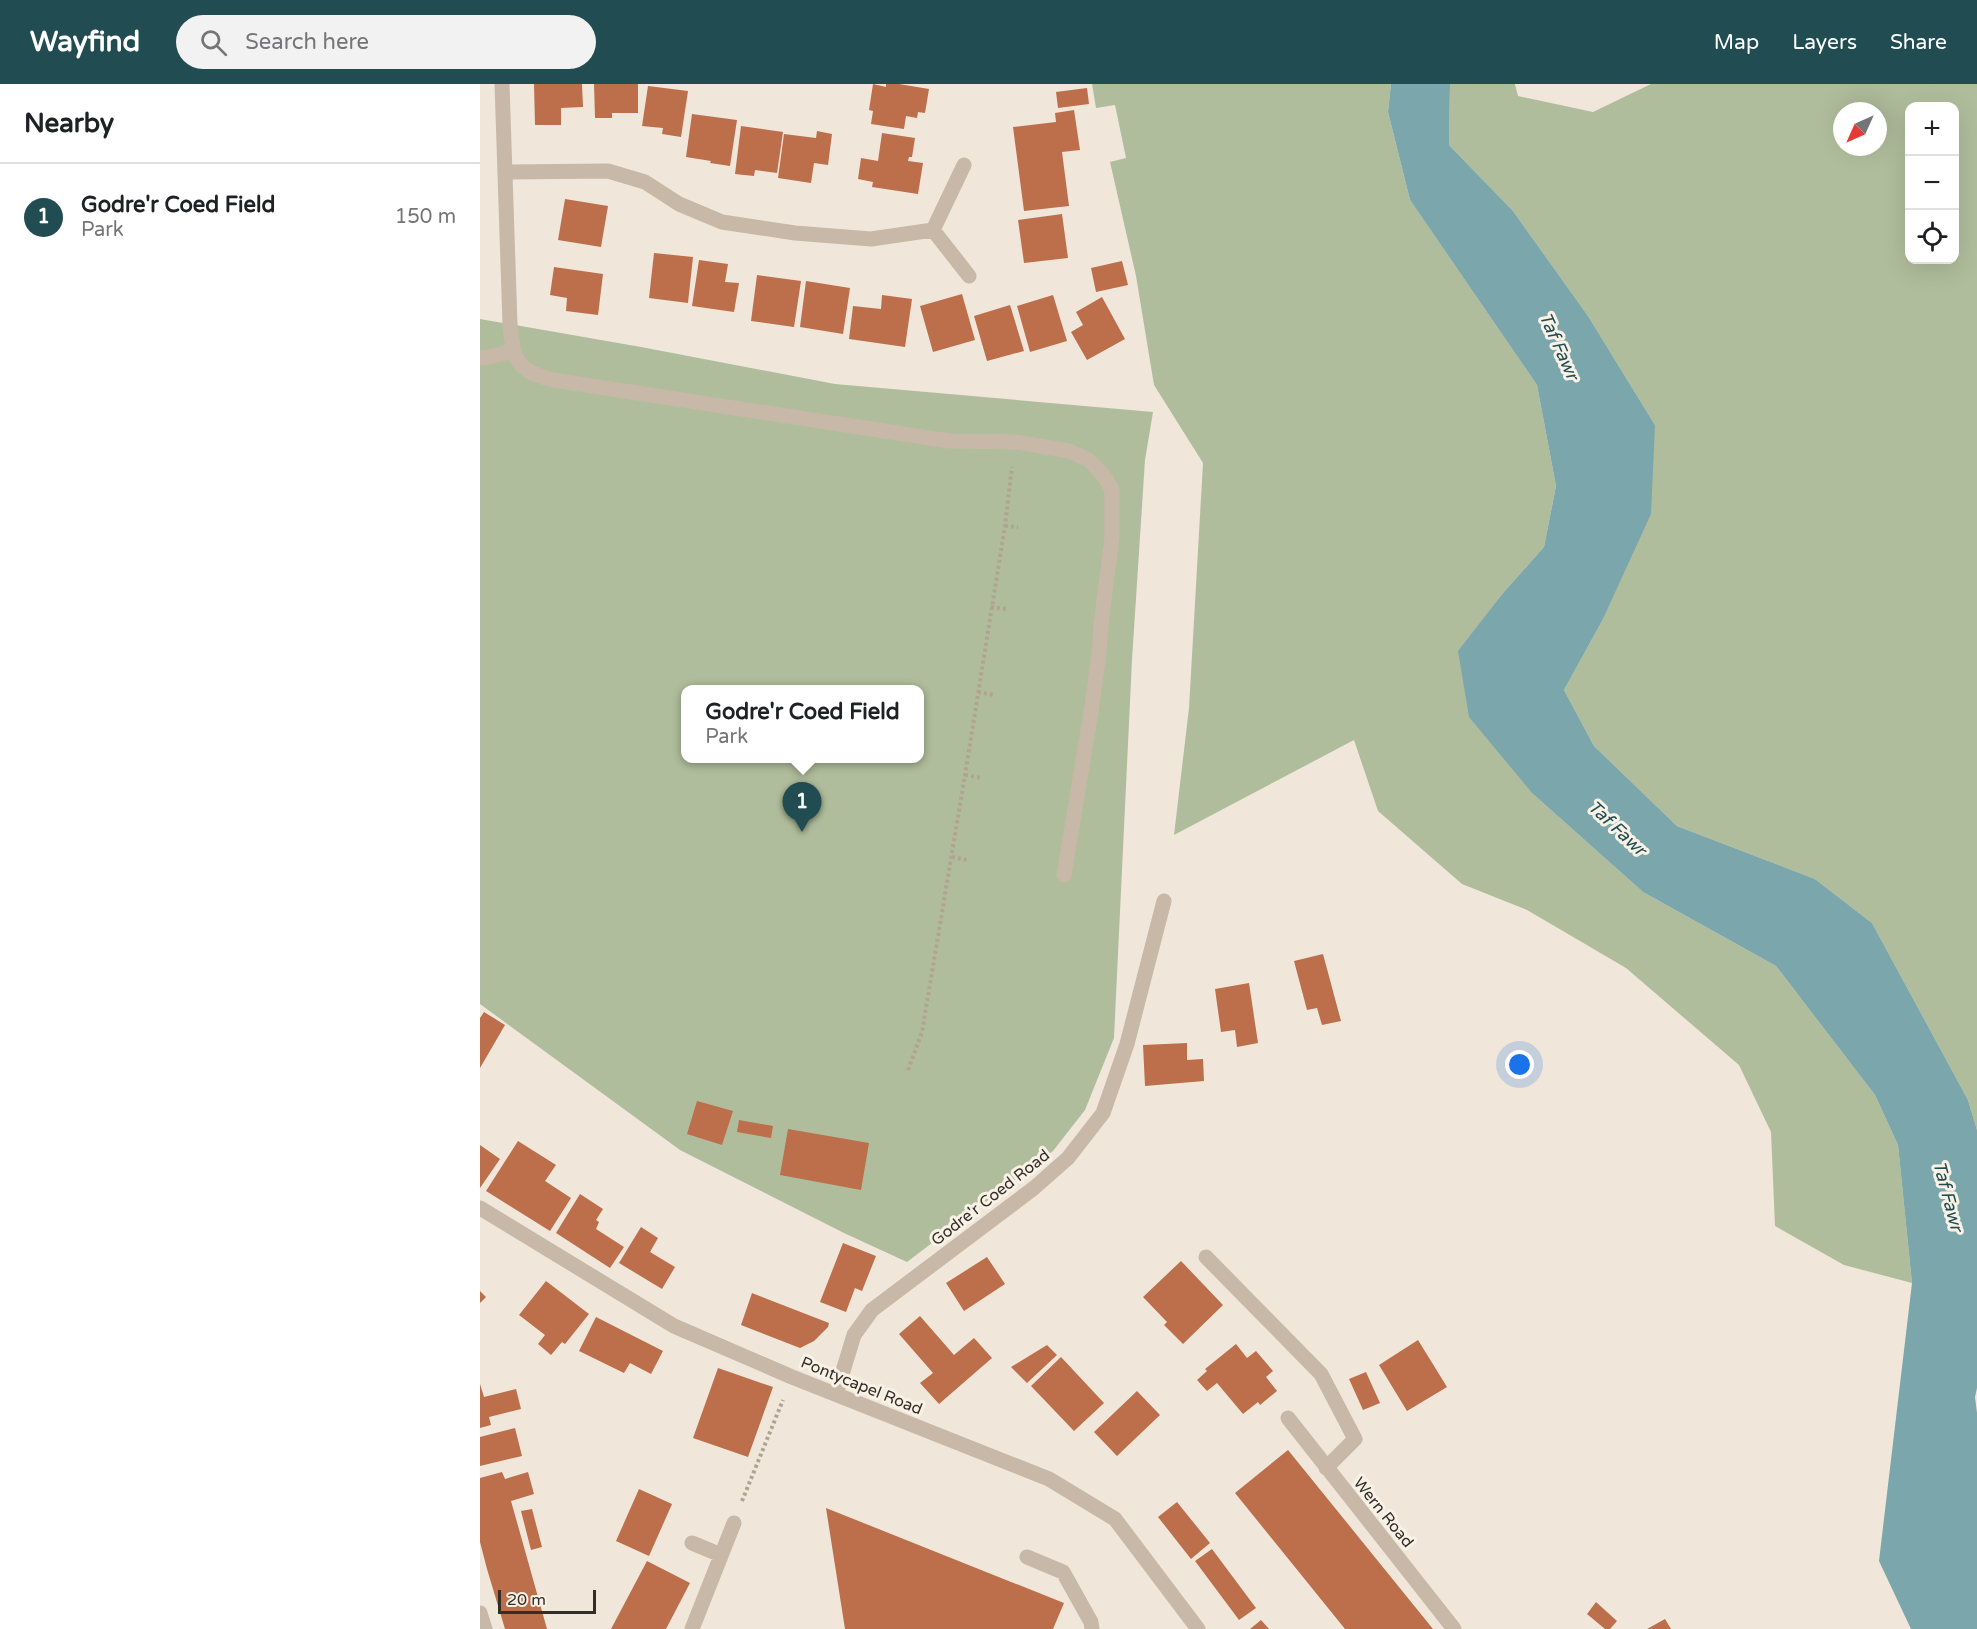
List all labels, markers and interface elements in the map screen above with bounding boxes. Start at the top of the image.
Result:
search box [176,15,596,69]
text: Wayfind [30,25,140,59]
icon: search [197,26,230,59]
text: Search here [245,29,369,55]
text: Map [1714,30,1759,55]
text: Layers [1792,30,1857,55]
text: Share [1890,30,1947,55]
north arrow [1833,102,1887,156]
map controls [1905,102,1959,264]
button: + [1905,102,1959,156]
text: Nearby [24,108,114,139]
button: − [1905,156,1959,210]
text: Godre'r Coed Field [81,192,275,218]
text: 1 [37,205,50,229]
text: 150 m [395,205,456,229]
button: locate [1905,210,1959,264]
text: Park [81,218,124,242]
water label: Taf Fawr [1534,309,1584,385]
popup [681,685,924,763]
text: Godre'r Coed Field [705,699,900,725]
text: Park [705,725,748,749]
pin: 1 [782,782,822,832]
water label: Taf Fawr [1583,796,1652,862]
your location [1505,1050,1534,1079]
street label: Godre'r Coed Road [927,1145,1054,1250]
water label: Taf Fawr [1928,1159,1968,1235]
street label: Pontycapel Road [798,1352,925,1419]
street label: Wern Road [1349,1473,1418,1552]
scale bar [498,1587,596,1614]
text: 20 m [507,1590,546,1610]

